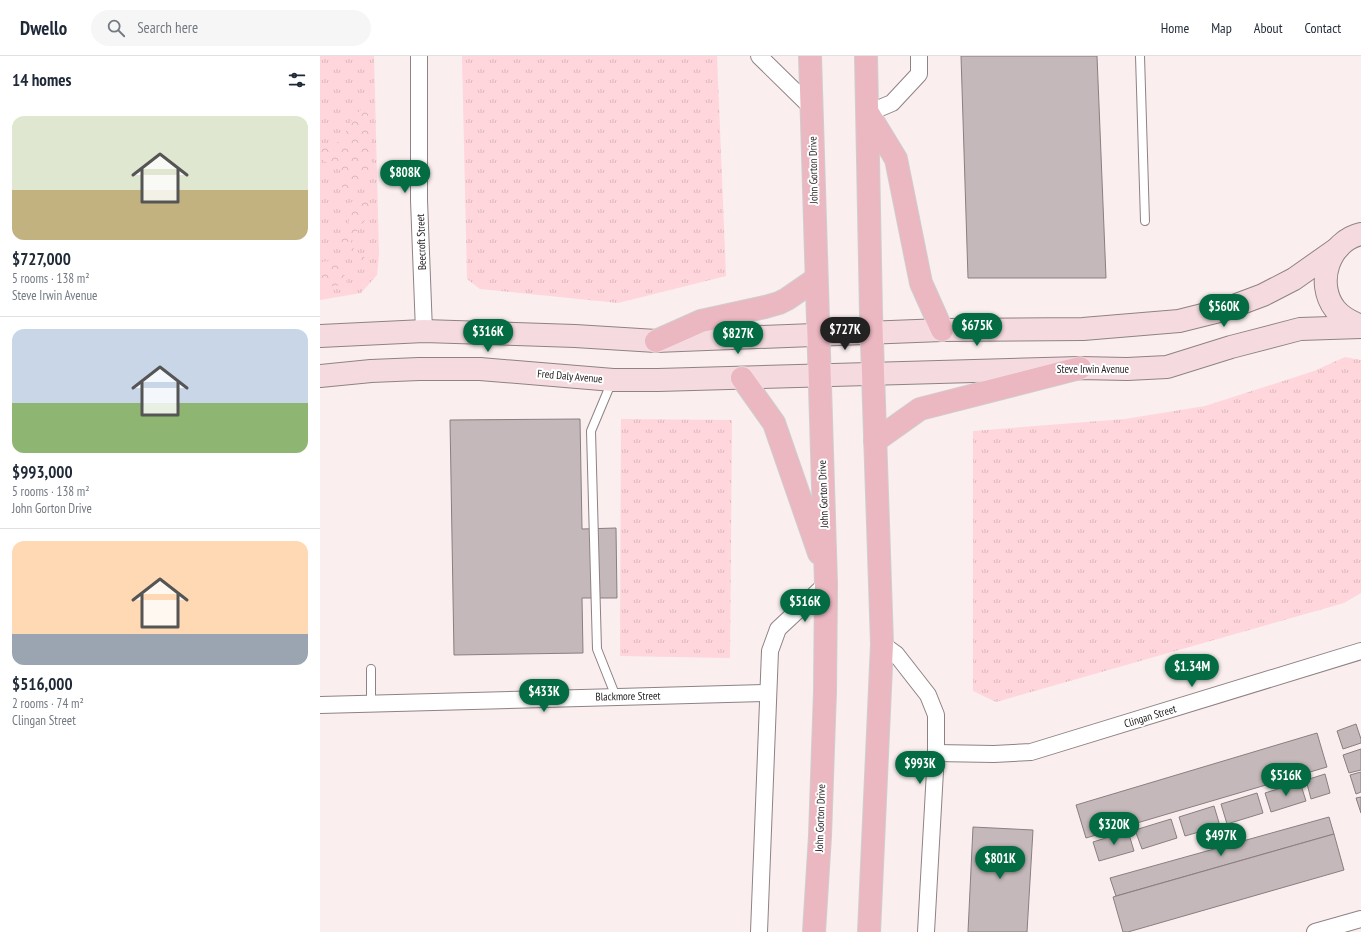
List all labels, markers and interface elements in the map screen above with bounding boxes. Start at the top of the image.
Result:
search box [91,10,371,46]
text: Dwello [20,16,67,40]
icon: search [105,17,127,39]
text: Search here [137,18,198,37]
text: Home [1161,19,1189,37]
text: Map [1211,19,1232,37]
text: About [1254,19,1283,37]
text: Contact [1305,19,1341,37]
text: 14 homes [12,69,71,91]
icon: filters [286,69,308,91]
street label: John Gorton Drive [805,136,821,205]
icon: home [124,142,196,214]
pin: $808K [377,160,433,194]
text: $808K [389,164,421,181]
street label: Beecroft Street [413,214,429,270]
text: $727,000 [12,248,71,270]
text: 5 rooms · 138 m² [12,270,90,287]
text: Steve Irwin Avenue [12,287,97,304]
pin: $560K [1196,294,1252,328]
text: $560K [1208,298,1240,315]
pin: $675K [949,313,1005,347]
pin: $727K [817,317,873,351]
text: $675K [961,317,993,334]
pin: $316K [460,319,516,353]
pin: $827K [710,321,766,355]
text: $727K [829,321,861,338]
text: $316K [472,323,504,340]
text: $827K [722,325,754,342]
icon: home [124,355,196,427]
street label: Steve Irwin Avenue [1057,362,1130,376]
street label: Fred Daly Avenue [537,366,604,386]
street label: John Gorton Drive [815,459,831,529]
text: $993,000 [12,461,73,483]
text: 5 rooms · 138 m² [12,483,90,500]
text: John Gorton Drive [12,500,92,517]
icon: home [124,567,196,639]
pin: $516K [777,589,833,623]
text: $516K [789,593,821,610]
pin: $1.34M [1159,654,1225,688]
text: $1.34M [1174,658,1210,675]
text: $516,000 [12,673,73,695]
pin: $433K [516,679,572,713]
text: $433K [528,683,560,700]
street label: Blackmore Street [595,688,661,704]
text: 2 rooms · 74 m² [12,695,84,712]
street label: Clingan Street [1122,701,1178,731]
text: Clingan Street [12,712,76,729]
pin: $993K [892,751,948,785]
text: $993K [904,755,936,772]
pin: $516K [1258,763,1314,797]
text: $516K [1270,767,1302,784]
street label: John Gorton Drive [812,783,828,853]
pin: $320K [1086,812,1142,846]
text: $320K [1098,816,1130,833]
pin: $497K [1193,823,1249,857]
text: $497K [1205,827,1237,844]
pin: $801K [972,846,1028,880]
text: $801K [984,850,1016,867]

